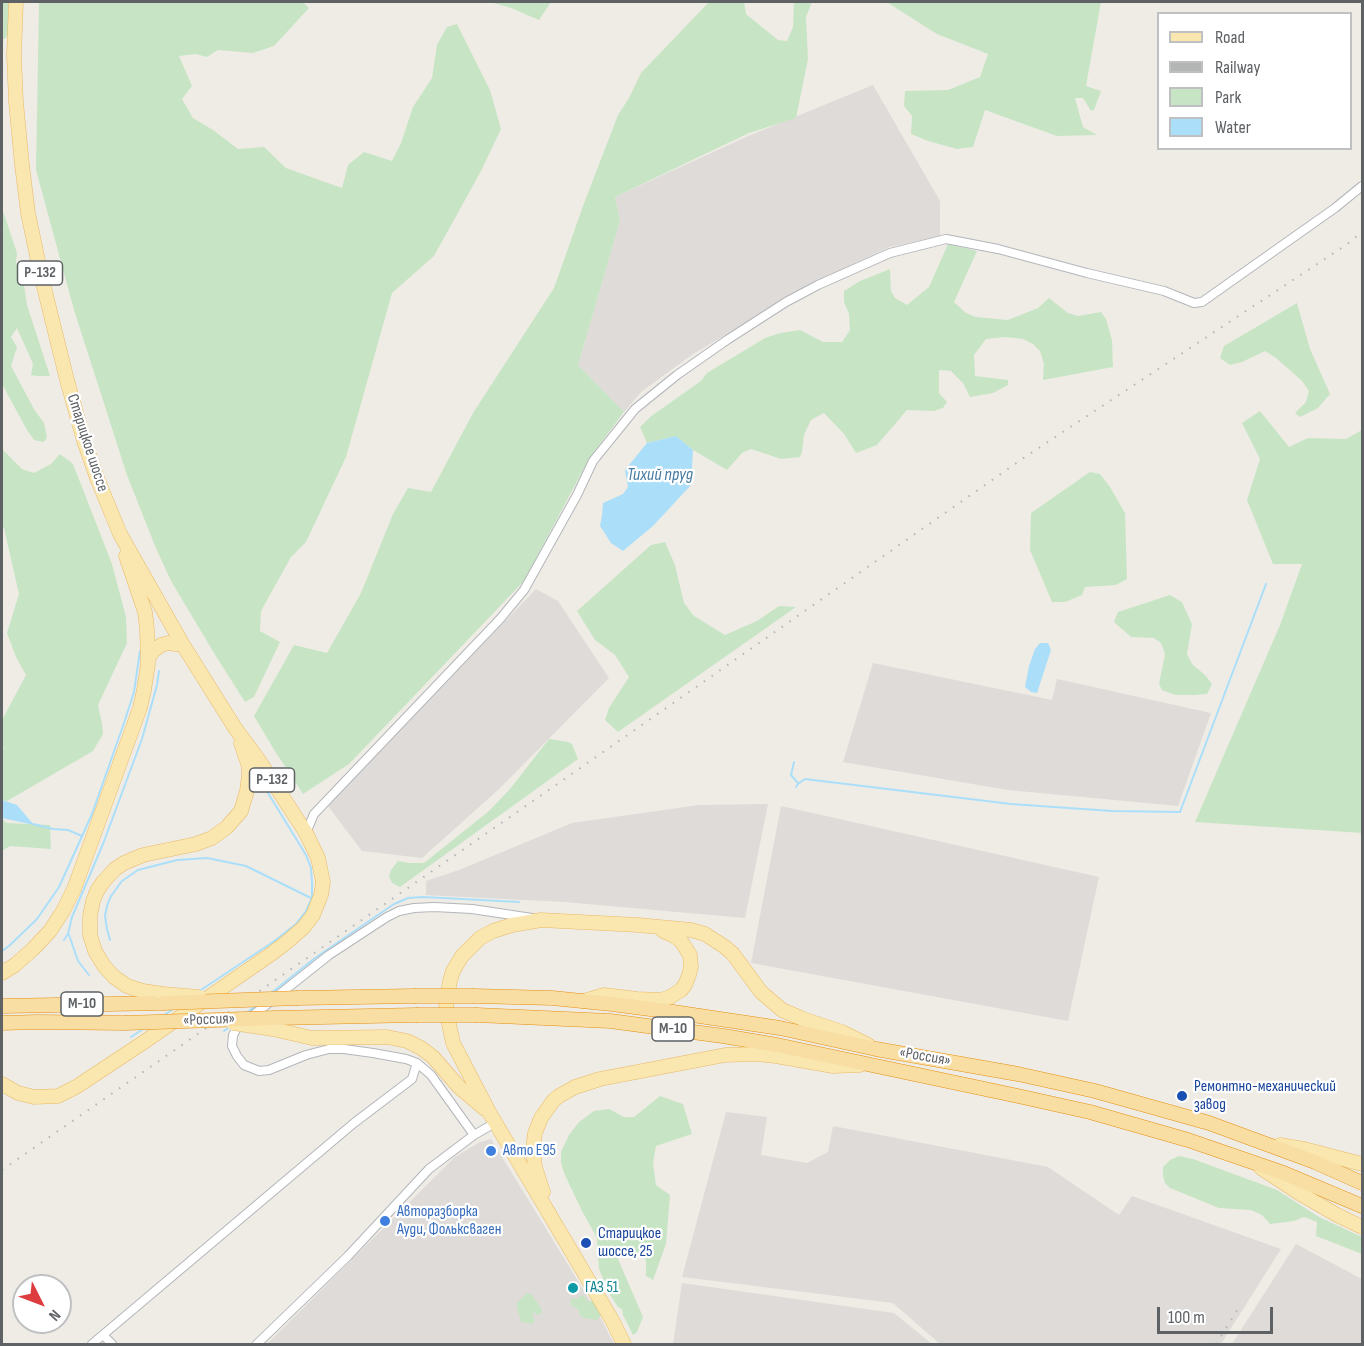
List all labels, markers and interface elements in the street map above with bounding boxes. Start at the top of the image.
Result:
legend [1157,12,1352,150]
text: Road [1215,27,1245,48]
text: Railway [1215,57,1260,78]
text: Park [1215,87,1241,108]
text: Water [1215,117,1251,138]
road number: Р-132 [18,261,63,285]
street label: Старицкое шоссе [62,392,112,494]
water label: Тихий пруд [627,464,693,486]
road number: Р-132 [250,768,294,792]
road number: М-10 [61,992,103,1016]
street label: «Россия» [183,1010,235,1030]
road number: М-10 [652,1017,694,1041]
street label: «Россия» [898,1043,952,1071]
place label: Ремонтно-механический завод [1194,1077,1336,1115]
marker: Ремонтно-механический завод [1175,1089,1189,1103]
place label: Авто E95 [503,1141,556,1161]
marker: Авто E95 [484,1144,498,1158]
place label: Авторазборка Ауди, Фольксваген [397,1202,501,1240]
marker: Авторазборка Ауди, Фольксваген [378,1214,392,1228]
place label: Старицкое шоссе, 25 [598,1224,661,1262]
marker: Старицкое шоссе, 25 [579,1236,593,1250]
north arrow [12,1274,72,1334]
place label: ГАЗ 51 [585,1278,618,1298]
marker: ГАЗ 51 [566,1281,580,1295]
scale bar [1160,1295,1276,1333]
text: N [44,1306,64,1325]
text: 100 m [1168,1307,1205,1328]

